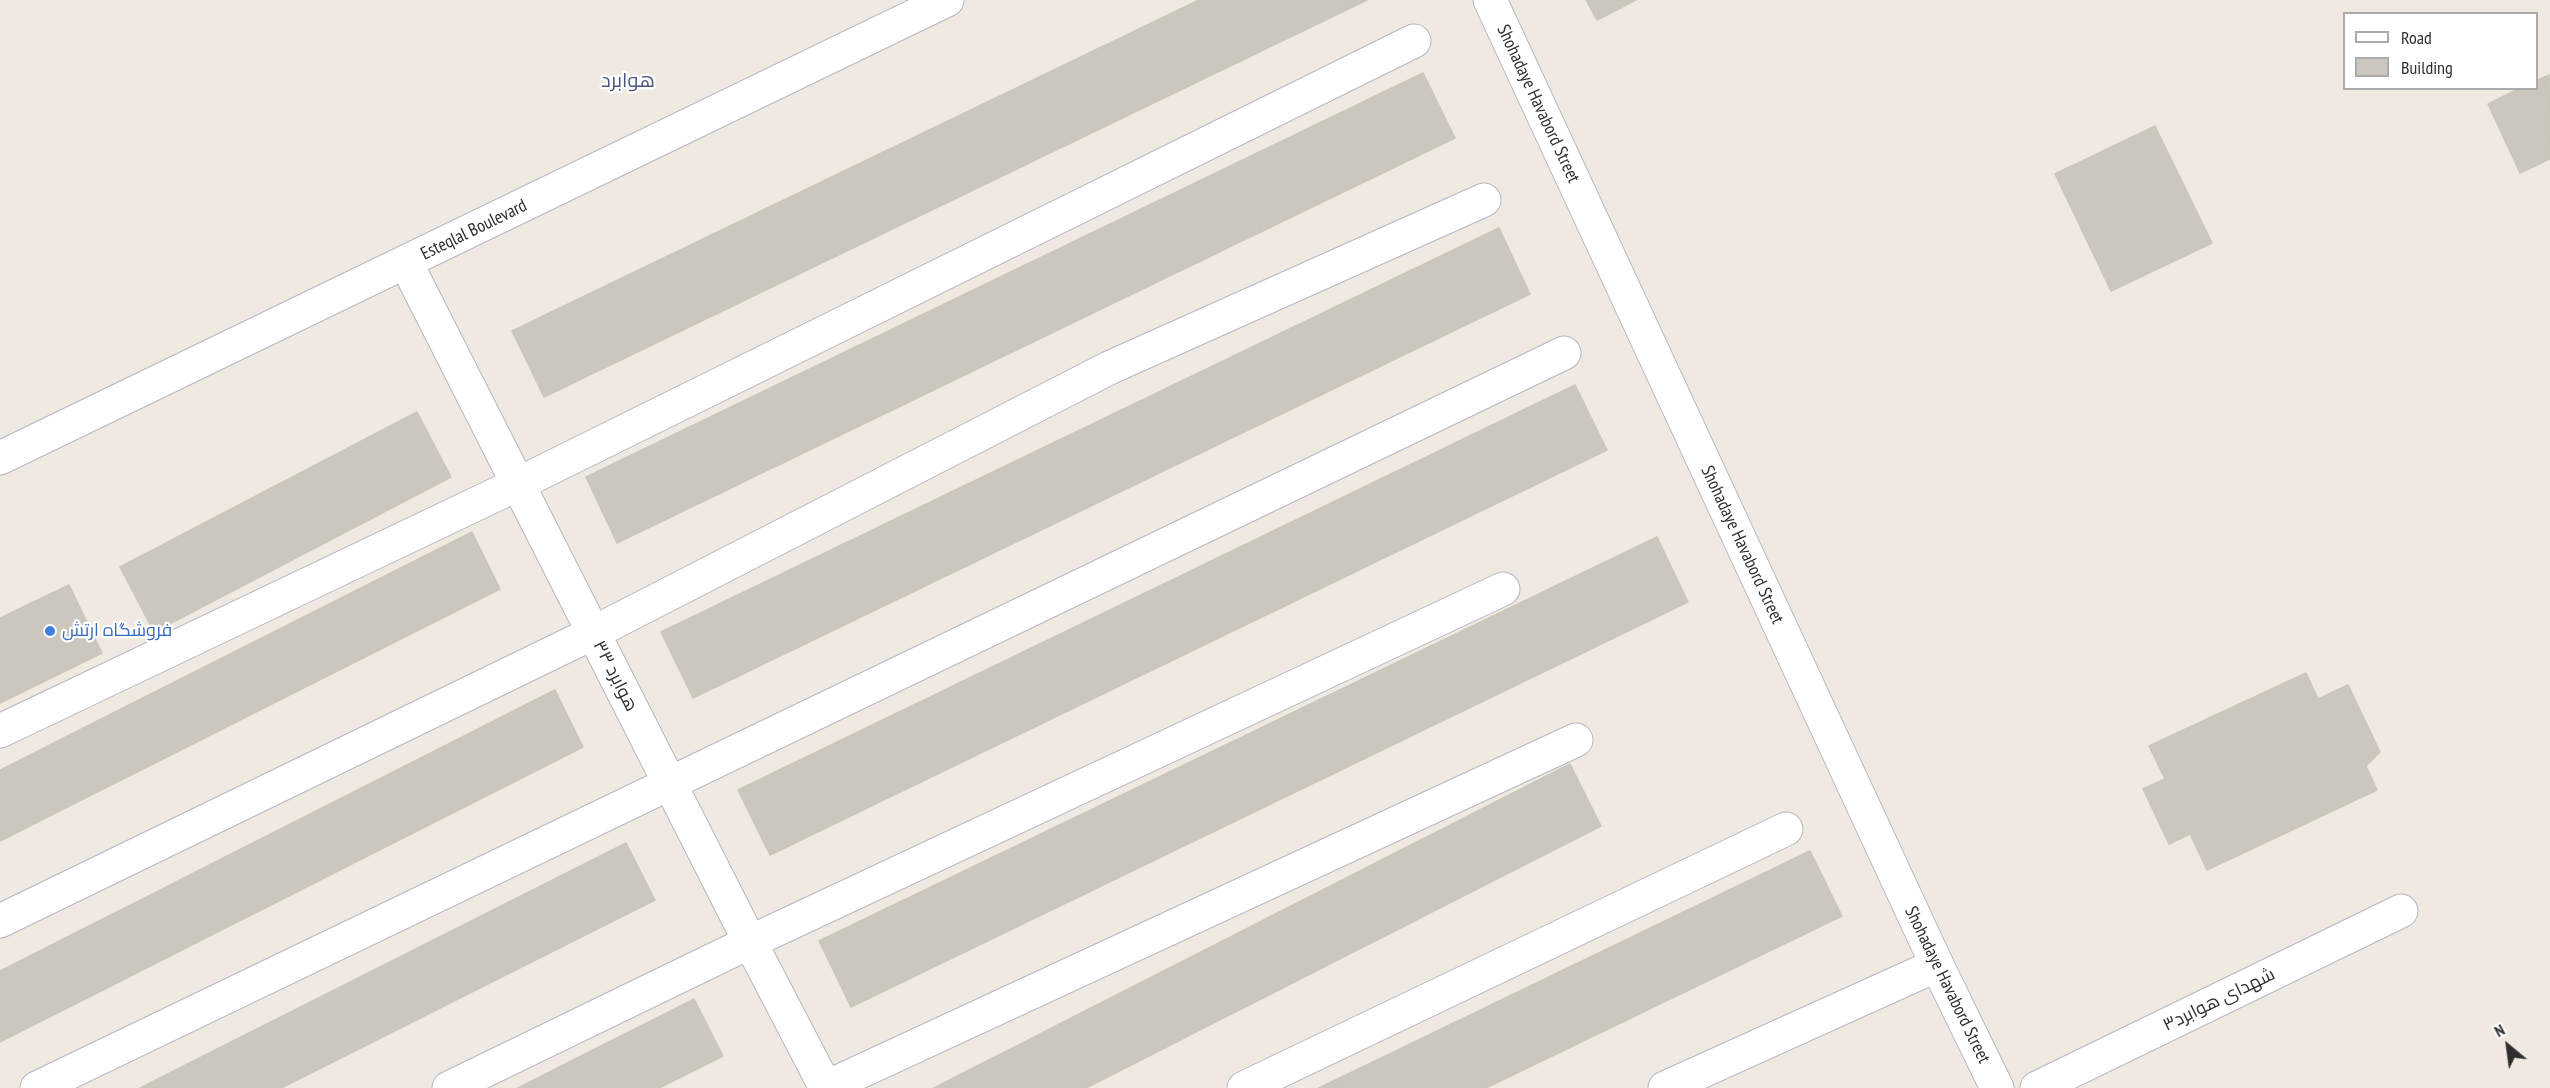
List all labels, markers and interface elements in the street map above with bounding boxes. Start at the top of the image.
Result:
legend [2343,12,2538,90]
street label: Shohadaye Havabord Street [1492,22,1584,186]
text: Road [2401,26,2432,49]
text: Building [2401,56,2453,79]
district label: هوابرد [601,69,655,93]
street label: Esteqlal Boulevard [417,195,531,265]
street label: Shohadaye Havabord Street [1696,463,1788,627]
place label: فروشگاه ارتش [62,620,172,642]
marker: فروشگاه ارتش [43,624,57,638]
street label: ۳۳ هوابرد [588,637,642,715]
street label: Shohadaye Havabord Street [1900,903,1994,1067]
street label: ۳شهدای هوابرد [2160,964,2278,1036]
north arrow [2478,1016,2538,1076]
text: N [2491,1019,2508,1041]

